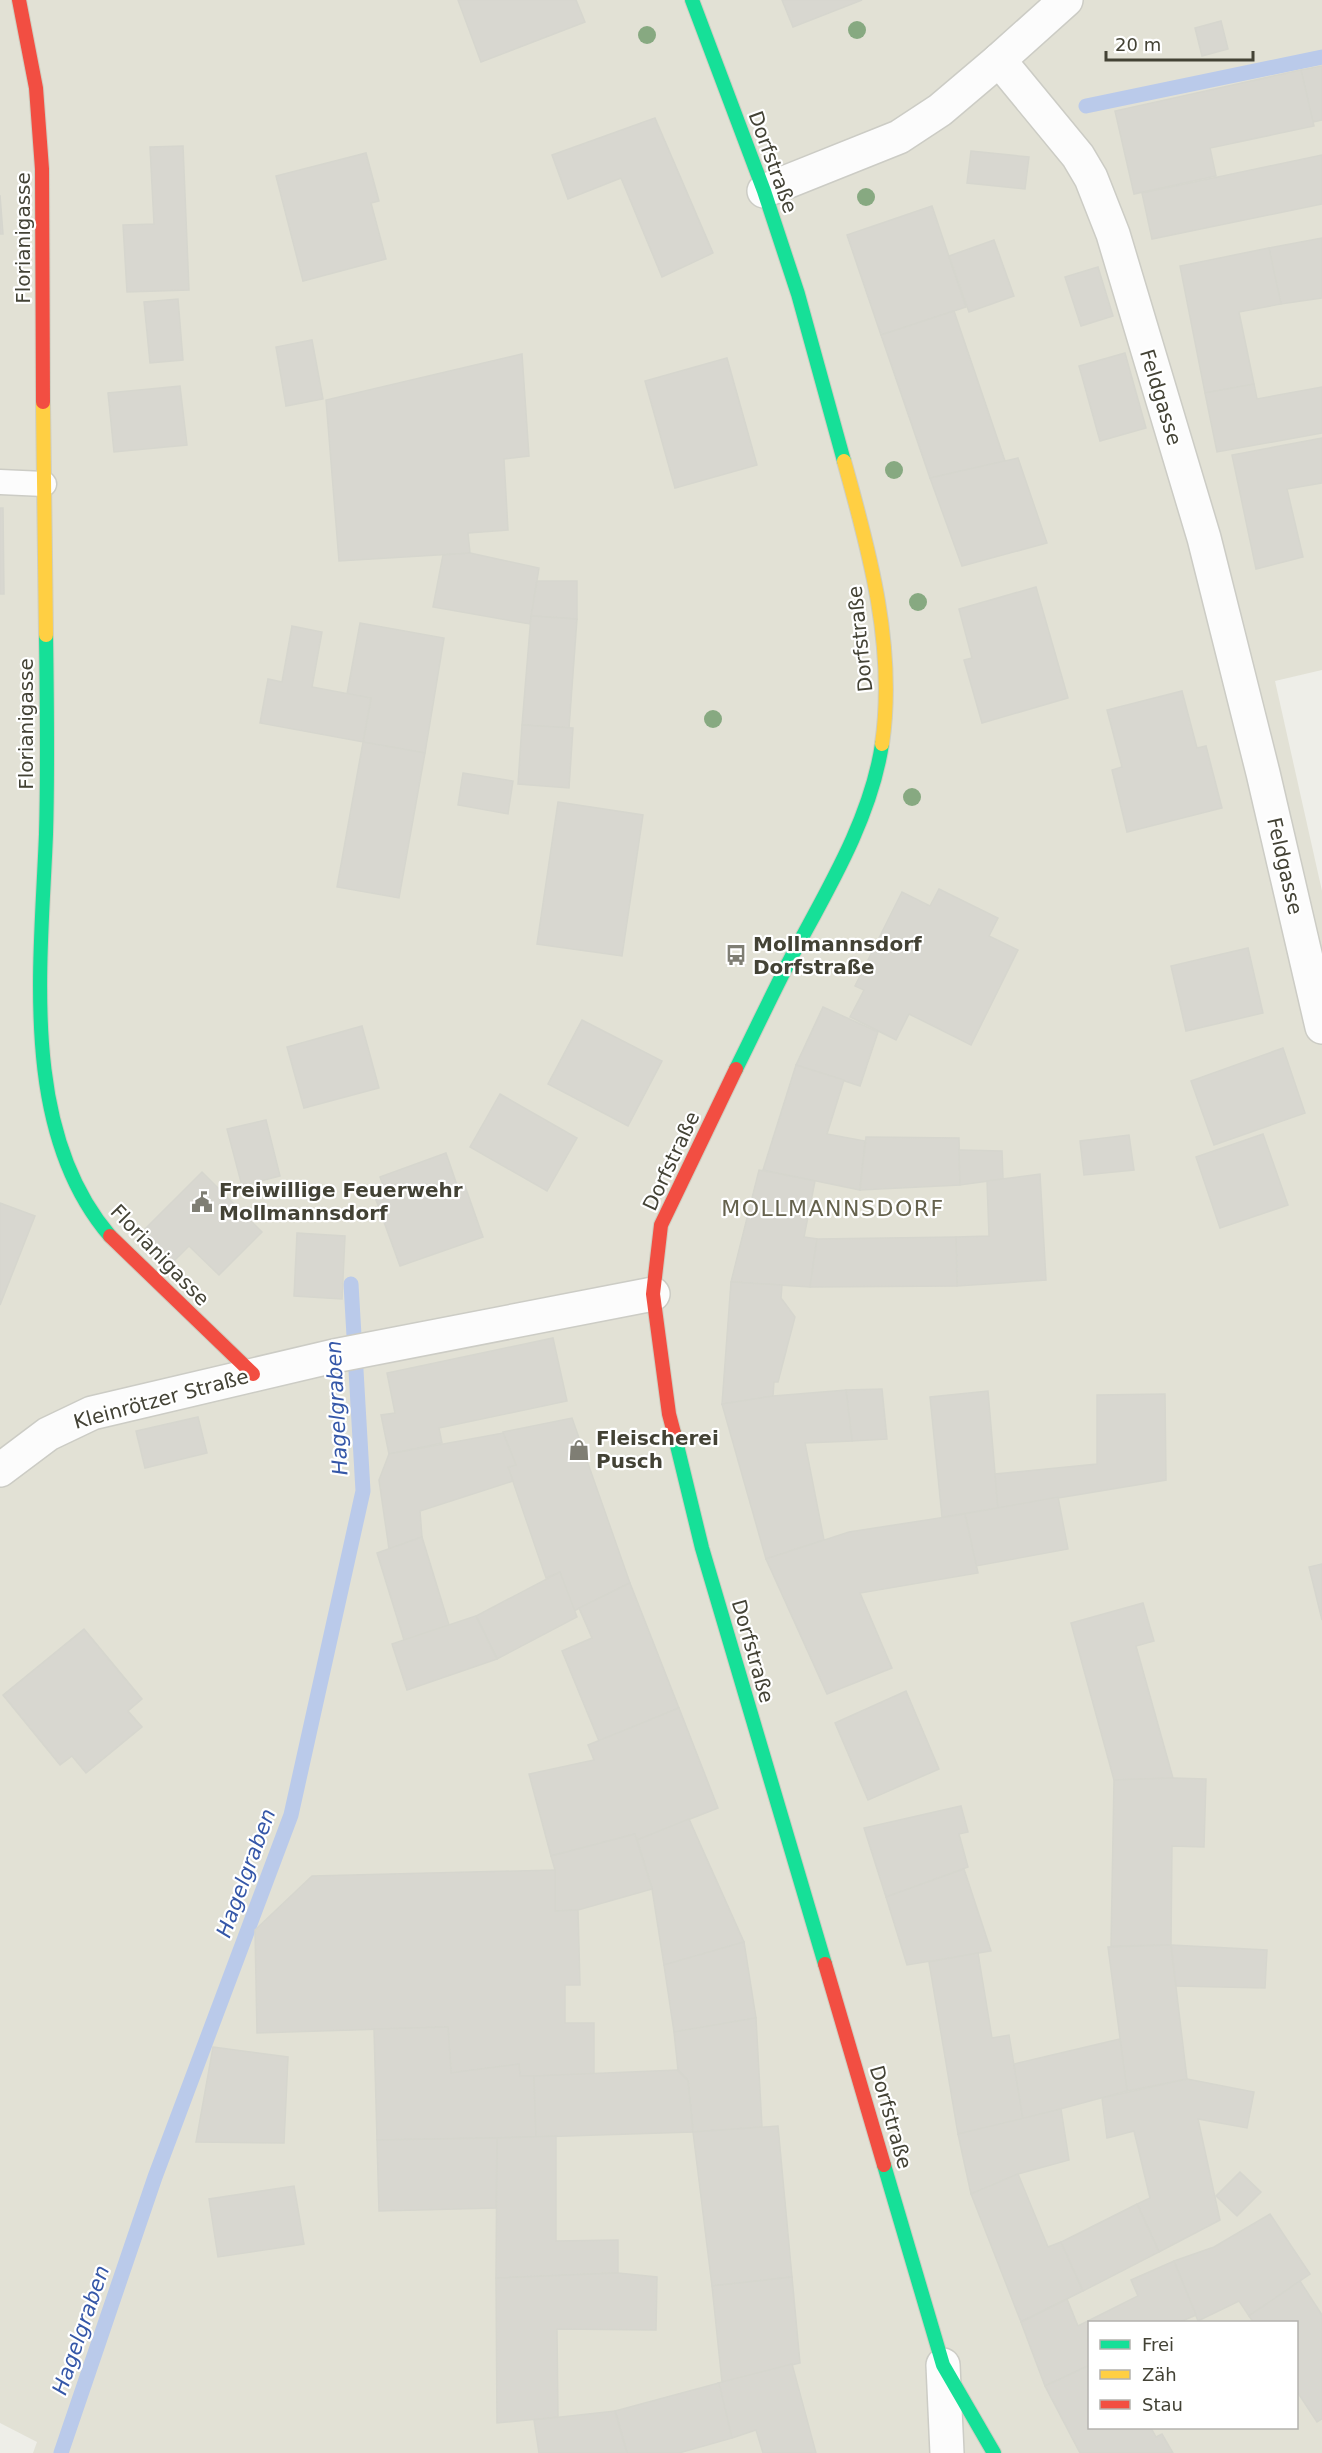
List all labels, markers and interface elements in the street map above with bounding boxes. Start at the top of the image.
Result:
scale bar [1106,24,1253,62]
text: 20 m [1115,34,1161,55]
street label: Dorfstraße [744,108,802,216]
street label: Florianigasse [11,172,35,304]
street label: Feldgasse [1135,346,1187,448]
street label: Dorfstraße [842,585,878,693]
street label: Florianigasse [14,658,38,790]
street label: Feldgasse [1262,815,1308,917]
place label: Mollmannsdorf Dorfstraße [753,932,922,979]
bus stop icon: Mollmannsdorf Dorfstraße [724,943,748,967]
street label: Dorfstraße [638,1108,704,1214]
place label: Freiwillige Feuerwehr Mollmannsdorf [219,1178,463,1225]
public building icon: Freiwillige Feuerwehr Mollmannsdorf [190,1190,214,1214]
district label: MOLLMANNSDORF [721,1196,945,1221]
street label: Florianigasse [106,1199,214,1311]
water label: Hagelgraben [321,1340,353,1476]
street label: Kleinrötzer Straße [71,1364,251,1434]
place label: Fleischerei Pusch [596,1426,719,1473]
shop icon: Fleischerei Pusch [567,1438,591,1462]
street label: Dorfstraße [727,1596,779,1706]
water label: Hagelgraben [212,1805,280,1941]
street label: Dorfstraße [865,2062,917,2172]
water label: Hagelgraben [48,2262,114,2398]
legend [1088,2321,1298,2429]
text: Frei [1142,2334,1174,2355]
text: Zäh [1142,2364,1177,2385]
text: Stau [1142,2394,1183,2415]

